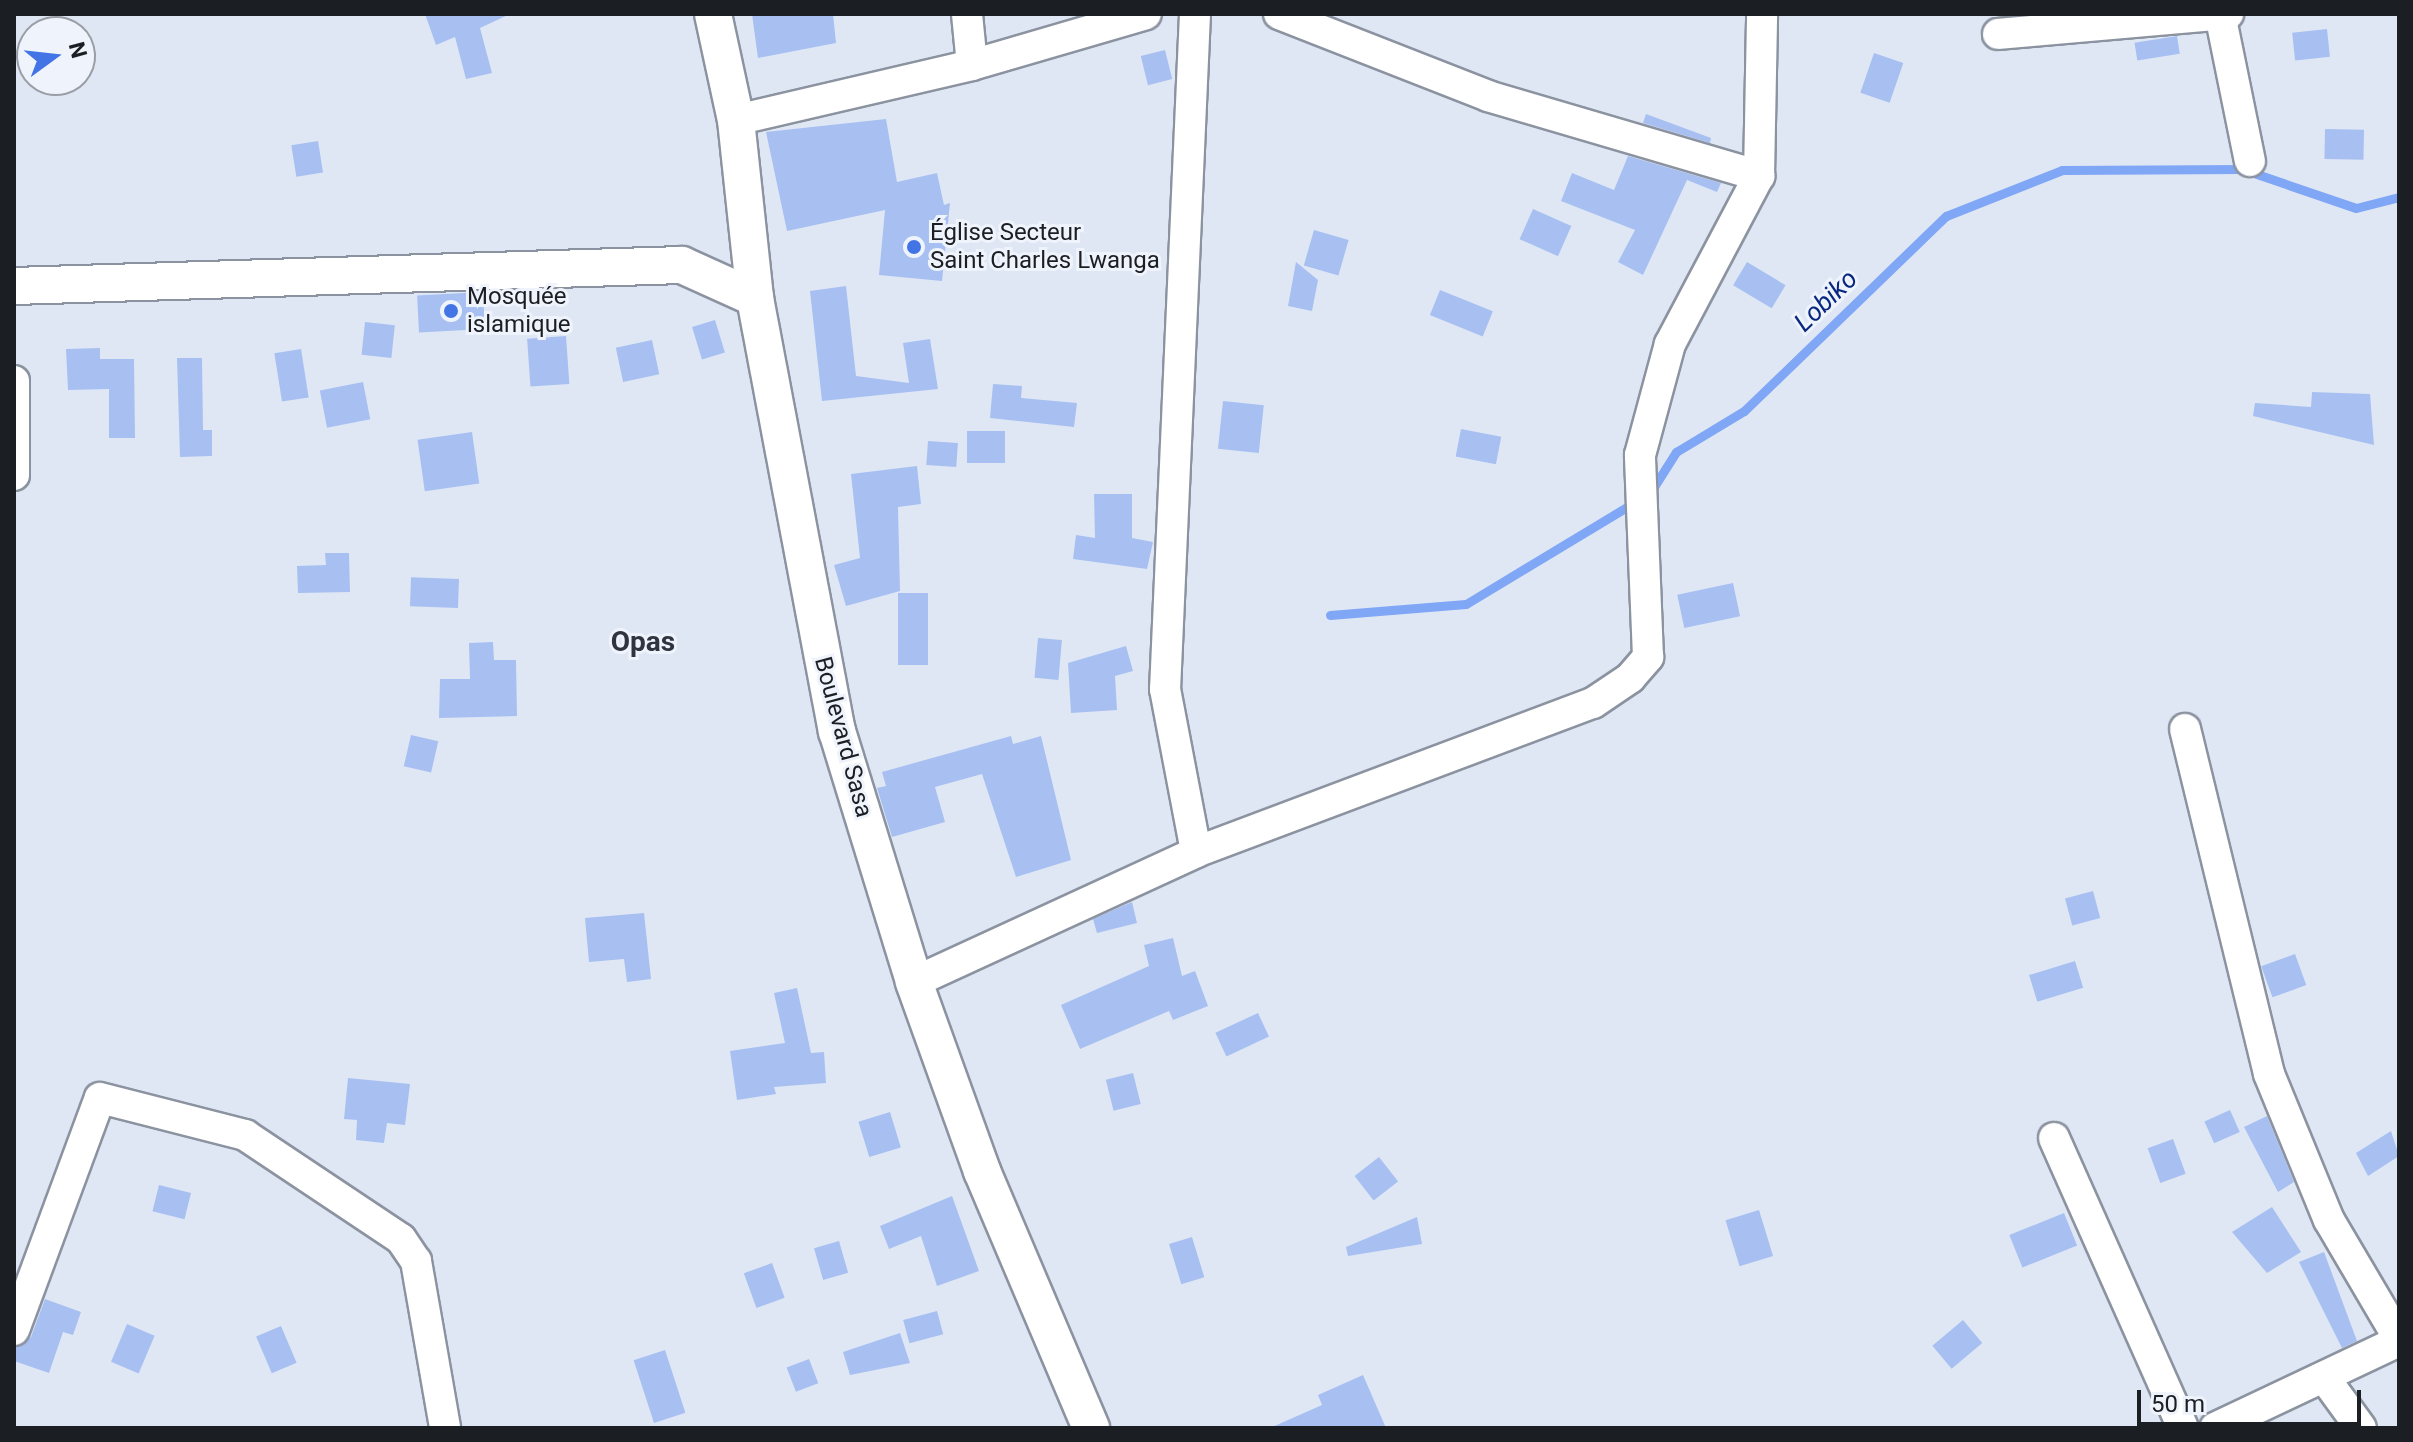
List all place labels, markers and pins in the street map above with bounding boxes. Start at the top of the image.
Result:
place label: Église Secteur Saint Charles Lwanga [930,219,1160,275]
marker: Église Secteur Saint Charles Lwanga [905,238,923,256]
place label: Mosquée islamique [467,283,571,339]
marker: Mosquée islamique [442,302,460,320]

